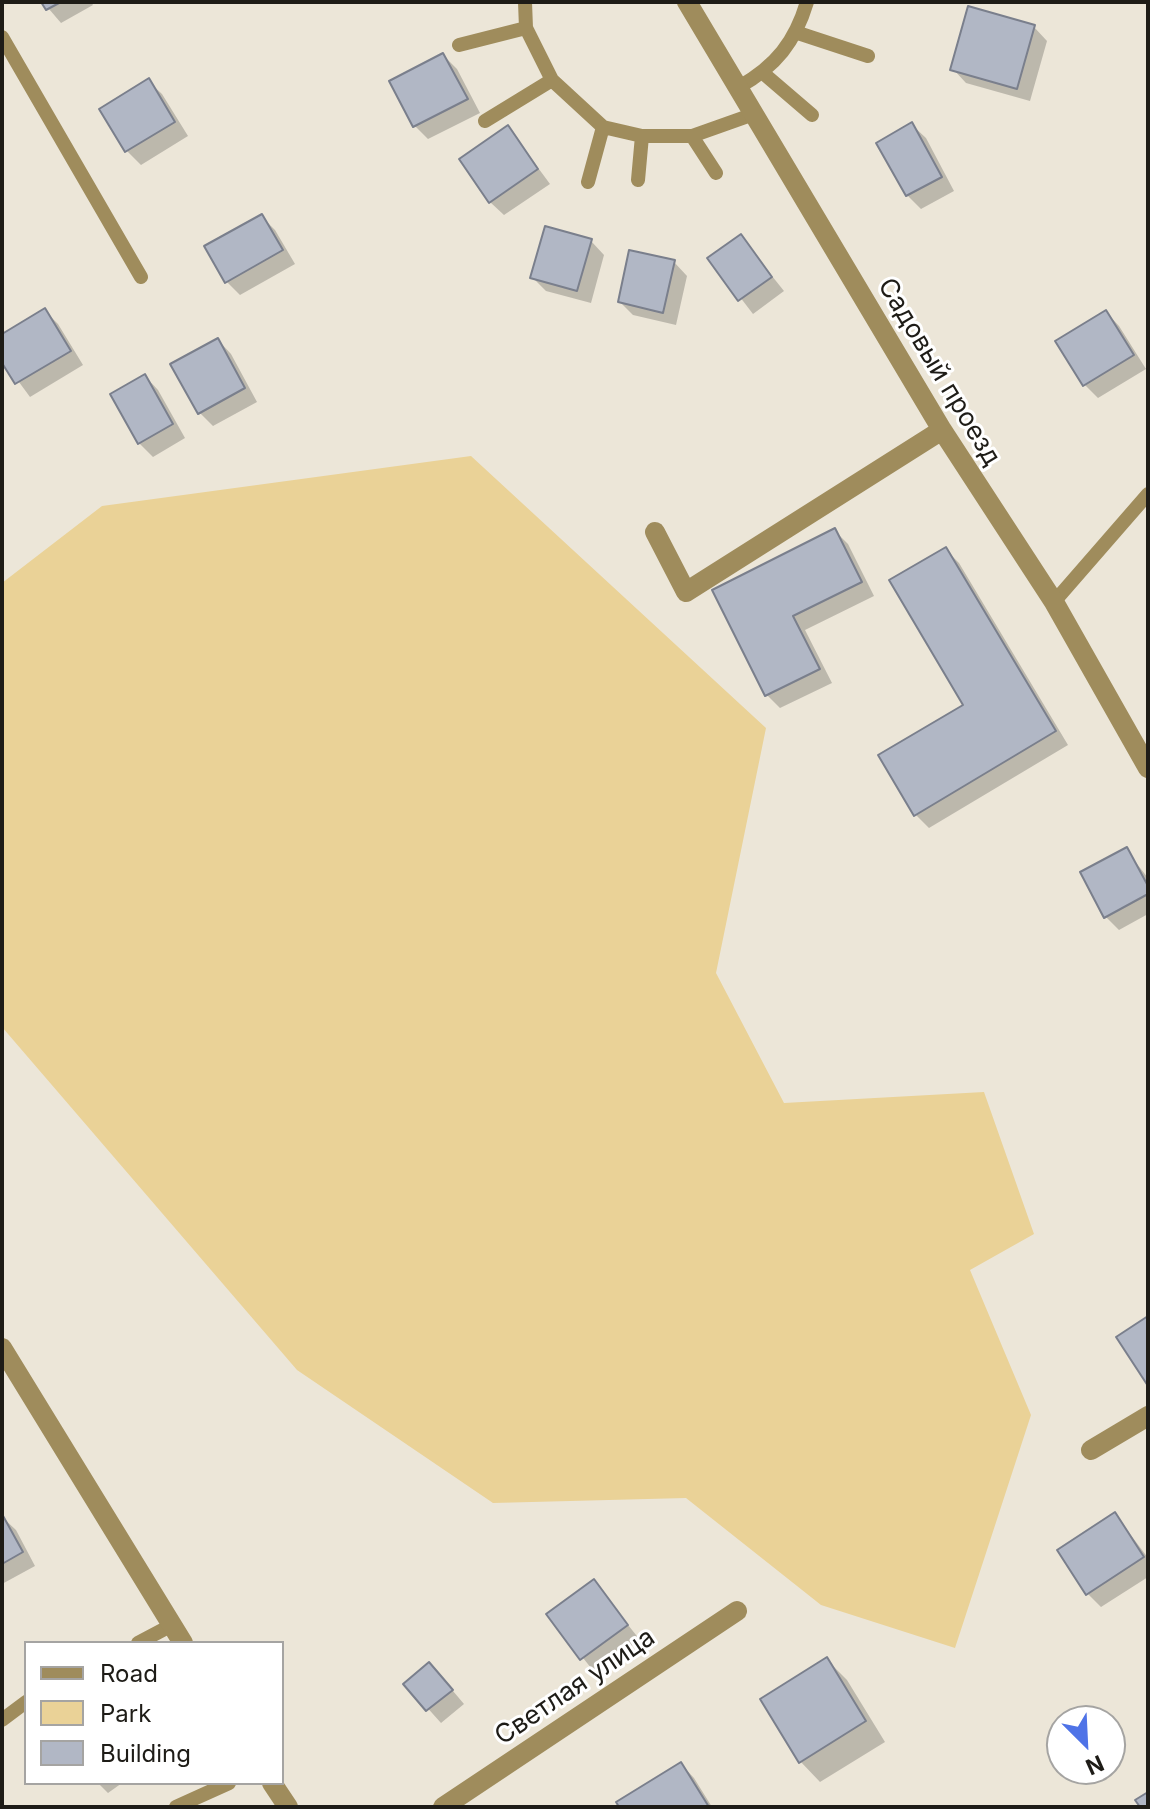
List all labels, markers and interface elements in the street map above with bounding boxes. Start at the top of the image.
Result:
street label: Садовый проезд [871,273,1007,471]
street label: Светлая улица [489,1622,661,1752]
legend [24,1641,284,1785]
text: Road [100,1659,158,1688]
text: Park [100,1699,151,1728]
north arrow [1046,1705,1126,1785]
text: Building [100,1739,191,1768]
text: N [1082,1750,1108,1780]

